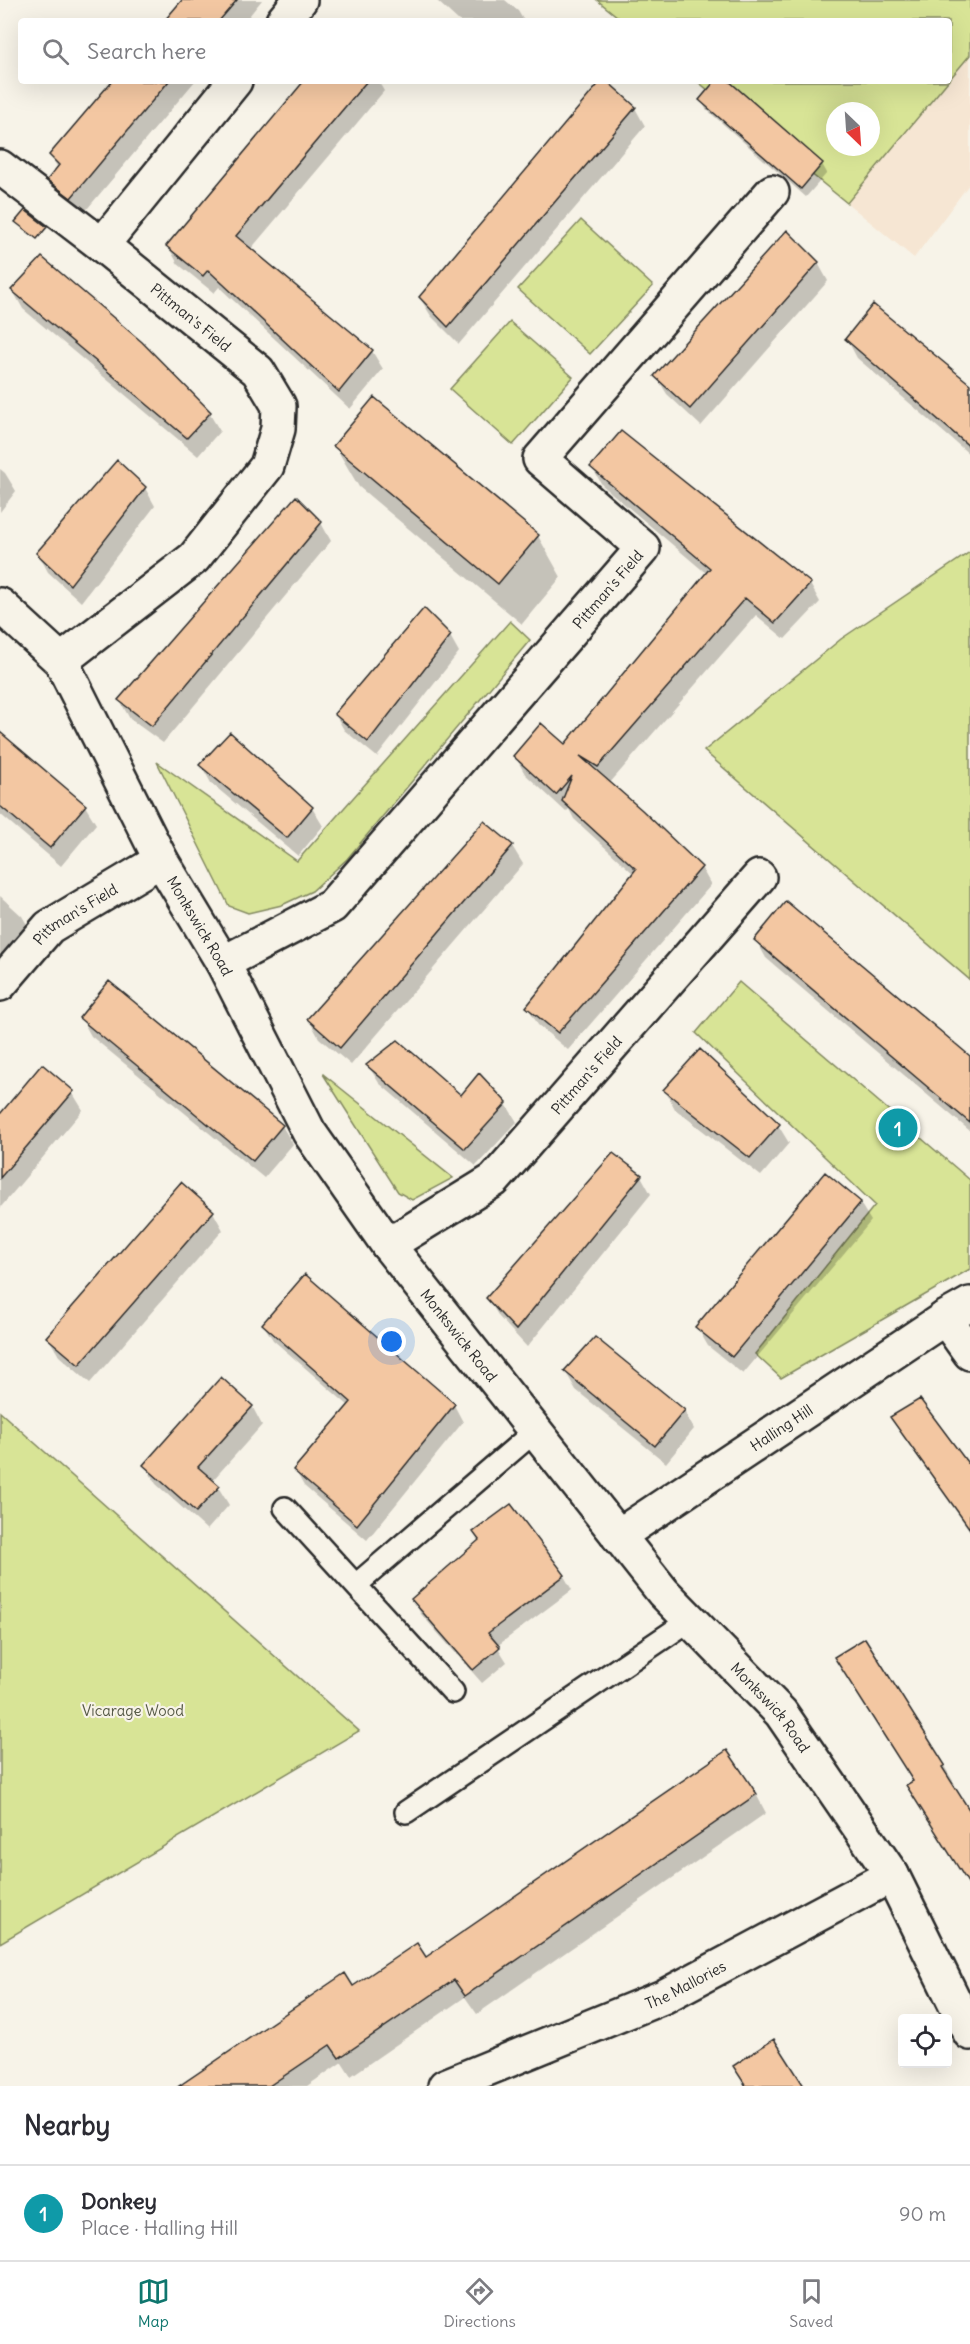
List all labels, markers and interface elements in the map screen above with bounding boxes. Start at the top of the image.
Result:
search box [18,18,952,84]
icon: search [39,35,72,68]
text: Search here [87,37,206,65]
north arrow [826,102,880,156]
street label: Pittman's Field [147,279,235,355]
street label: Pittman's Field [568,546,647,632]
street label: Monkswick Road [163,872,237,979]
street label: Pittman's Field [29,879,121,949]
street label: Pittman's Field [546,1032,626,1118]
pin: 1 [878,1106,918,1150]
street label: Monkswick Road [417,1285,502,1385]
your location [377,1327,406,1356]
street label: Halling Hill [746,1400,816,1455]
street label: Monkswick Road [727,1658,815,1756]
park label: Vicarage Wood [82,1701,184,1720]
street label: The Mallories [642,1956,729,2013]
map controls [898,2014,952,2068]
button: locate [898,2014,952,2068]
text: Nearby [24,2109,110,2142]
text: Donkey [81,2187,157,2215]
text: 1 [40,2201,47,2226]
text: 90 m [899,2201,946,2226]
text: Place · Halling Hill [81,2215,238,2240]
tab: Map [137,2275,170,2331]
tab: Directions [443,2275,516,2331]
tab: Saved [789,2275,833,2331]

